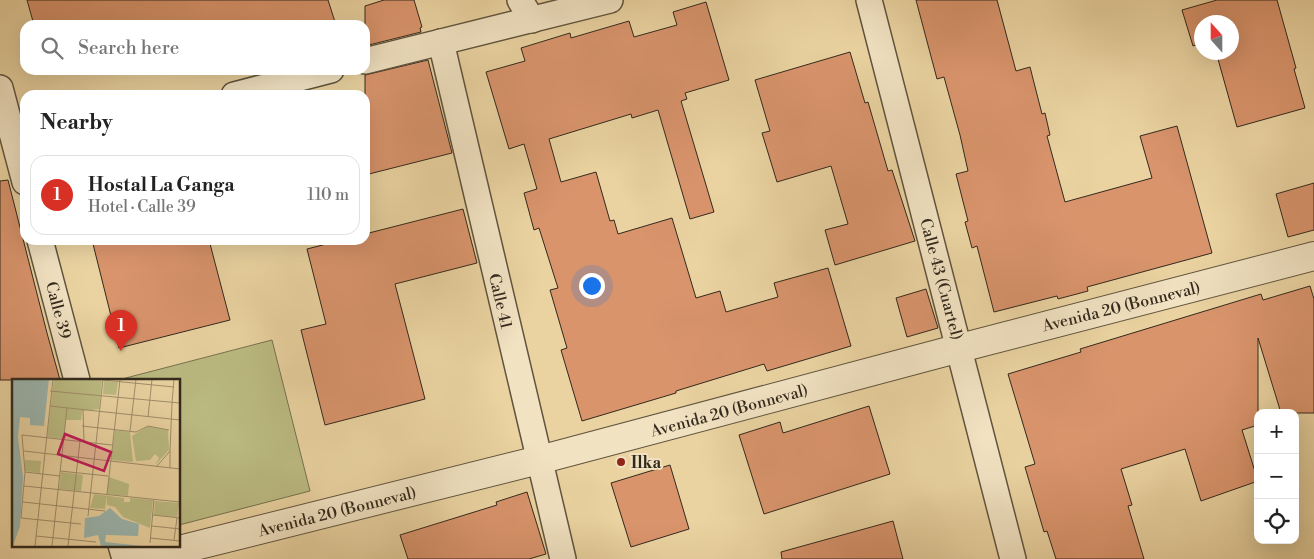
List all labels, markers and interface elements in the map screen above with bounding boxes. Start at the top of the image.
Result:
north arrow [1194,15,1239,60]
search box [20,20,370,75]
icon: search [38,34,66,62]
text: Search here [78,36,179,60]
text: Nearby [40,110,113,136]
text: Hostal La Ganga [88,173,235,197]
text: 1 [53,185,61,205]
text: 110 m [307,185,349,205]
text: Hotel · Calle 39 [88,197,196,217]
street label: Calle 43 (Cuartel) [915,216,967,342]
street label: Calle 41 [484,272,516,331]
your location [579,273,605,299]
street label: Avenida 20 (Bonneval) [1039,278,1202,337]
street label: Calle 39 [41,279,75,341]
pin: 1 [105,310,137,351]
inset map [12,379,180,546]
street label: Avenida 20 (Bonneval) [647,380,810,442]
map controls [1254,409,1299,544]
button: + [1254,409,1299,454]
place label: Ilka [631,453,661,473]
button: − [1254,454,1299,499]
marker: Ilka [615,456,627,468]
street label: Avenida 20 (Bonneval) [255,483,418,542]
button: locate [1254,499,1299,544]

